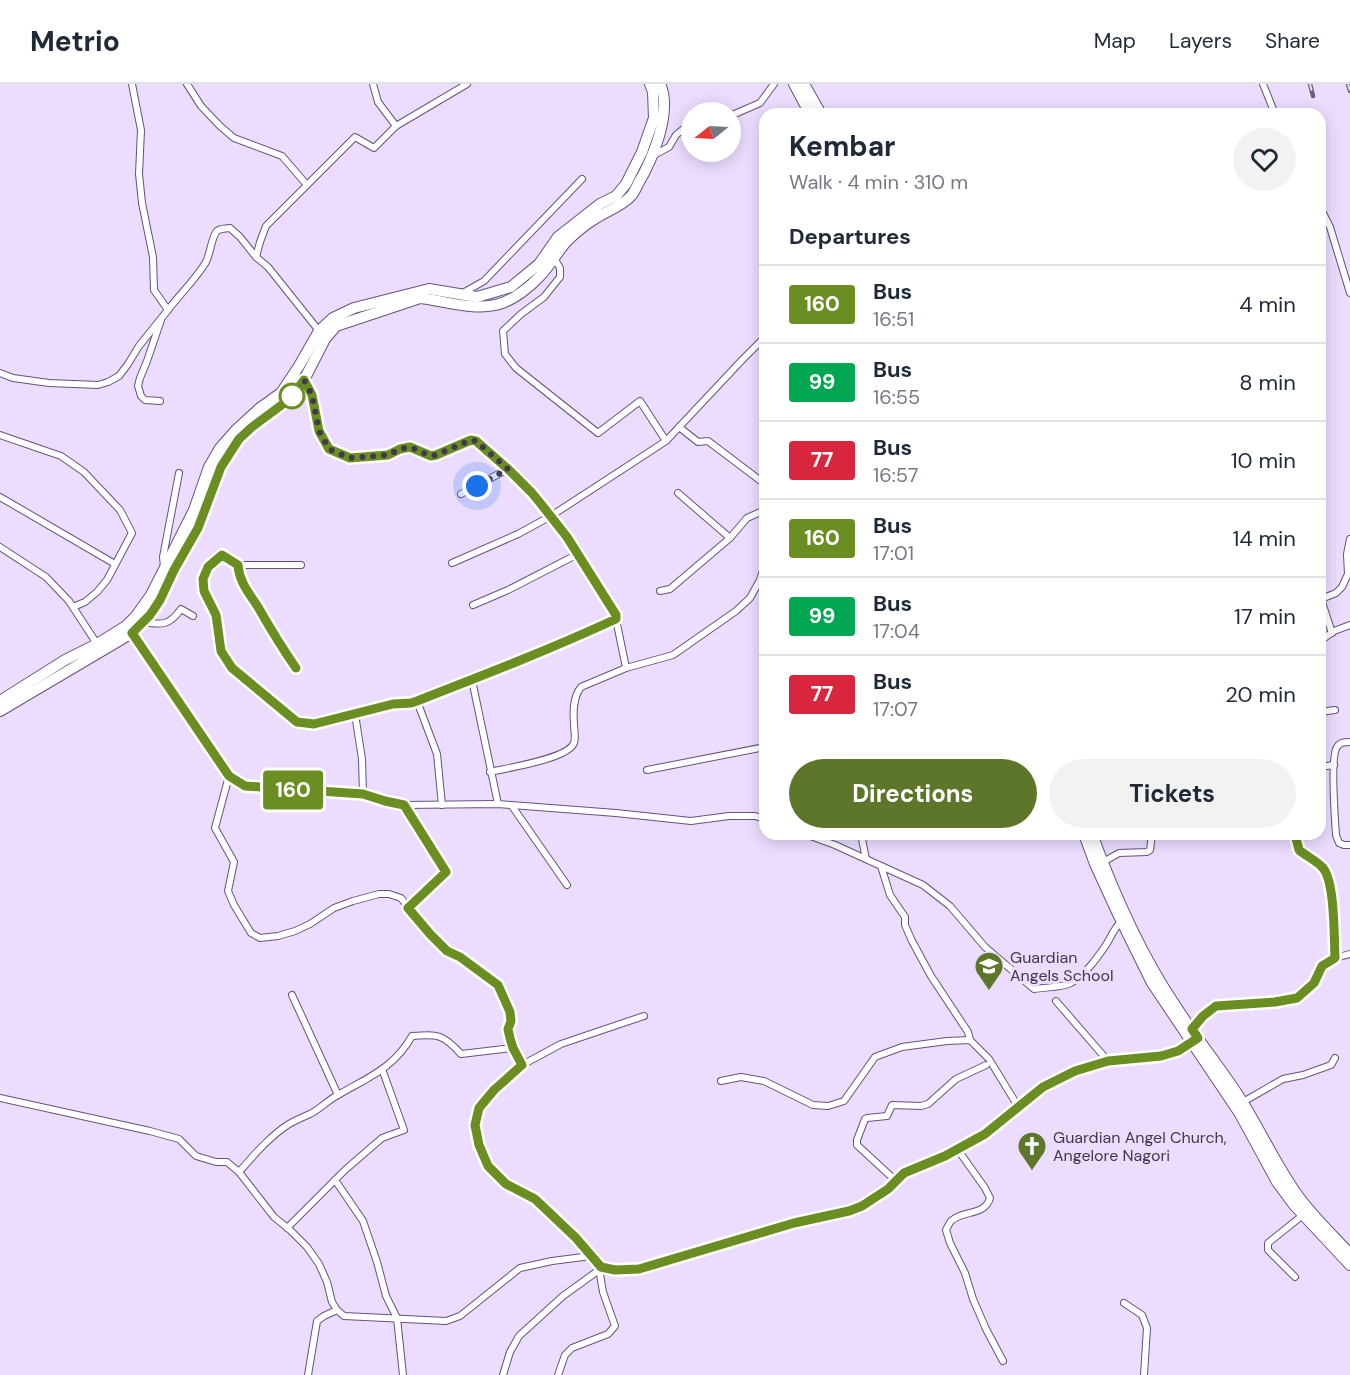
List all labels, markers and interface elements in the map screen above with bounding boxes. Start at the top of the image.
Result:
text: Metrio [30,23,120,60]
text: Map [1094,27,1136,55]
text: Layers [1169,27,1232,55]
text: Share [1265,27,1320,55]
north arrow [681,102,741,162]
map controls [681,102,741,162]
text: Kembar [789,128,896,165]
button: heart [1233,128,1296,191]
text: Walk · 4 min · 310 m [789,169,968,195]
text: Departures [789,222,911,251]
text: Bus [873,277,912,306]
text: 160 [804,290,840,318]
text: 4 min [1239,290,1296,319]
text: 16:51 [873,306,914,332]
text: Bus [873,355,912,384]
text: 99 [809,368,835,396]
text: 8 min [1239,368,1296,397]
unlabelled marker [279,383,305,409]
text: 16:55 [873,384,920,410]
text: Bus [873,433,912,462]
text: 77 [811,446,833,474]
text: 10 min [1231,446,1296,475]
text: 16:57 [873,462,918,488]
your location [462,471,492,501]
text: Bus [873,511,912,540]
text: 160 [804,524,840,552]
text: 14 min [1232,524,1296,553]
text: 17:01 [873,540,914,566]
text: Bus [873,589,912,618]
text: 99 [809,602,835,630]
text: 17 min [1234,602,1296,631]
text: 17:04 [873,618,920,644]
text: Bus [873,667,912,696]
text: 77 [811,680,833,708]
text: 20 min [1225,680,1296,709]
text: 17:07 [873,696,918,722]
button: Directions [789,759,1037,828]
button: Tickets [1049,759,1296,828]
line badge: 160 [258,770,328,810]
text: 160 [275,776,311,804]
place label: Guardian Angels School [1010,947,1114,986]
school or university icon: Guardian Angels School [973,950,1005,992]
place label: Guardian Angel Church, Angelore Nagori [1053,1127,1227,1166]
church icon: Guardian Angel Church, Angelore Nagori [1016,1130,1048,1172]

